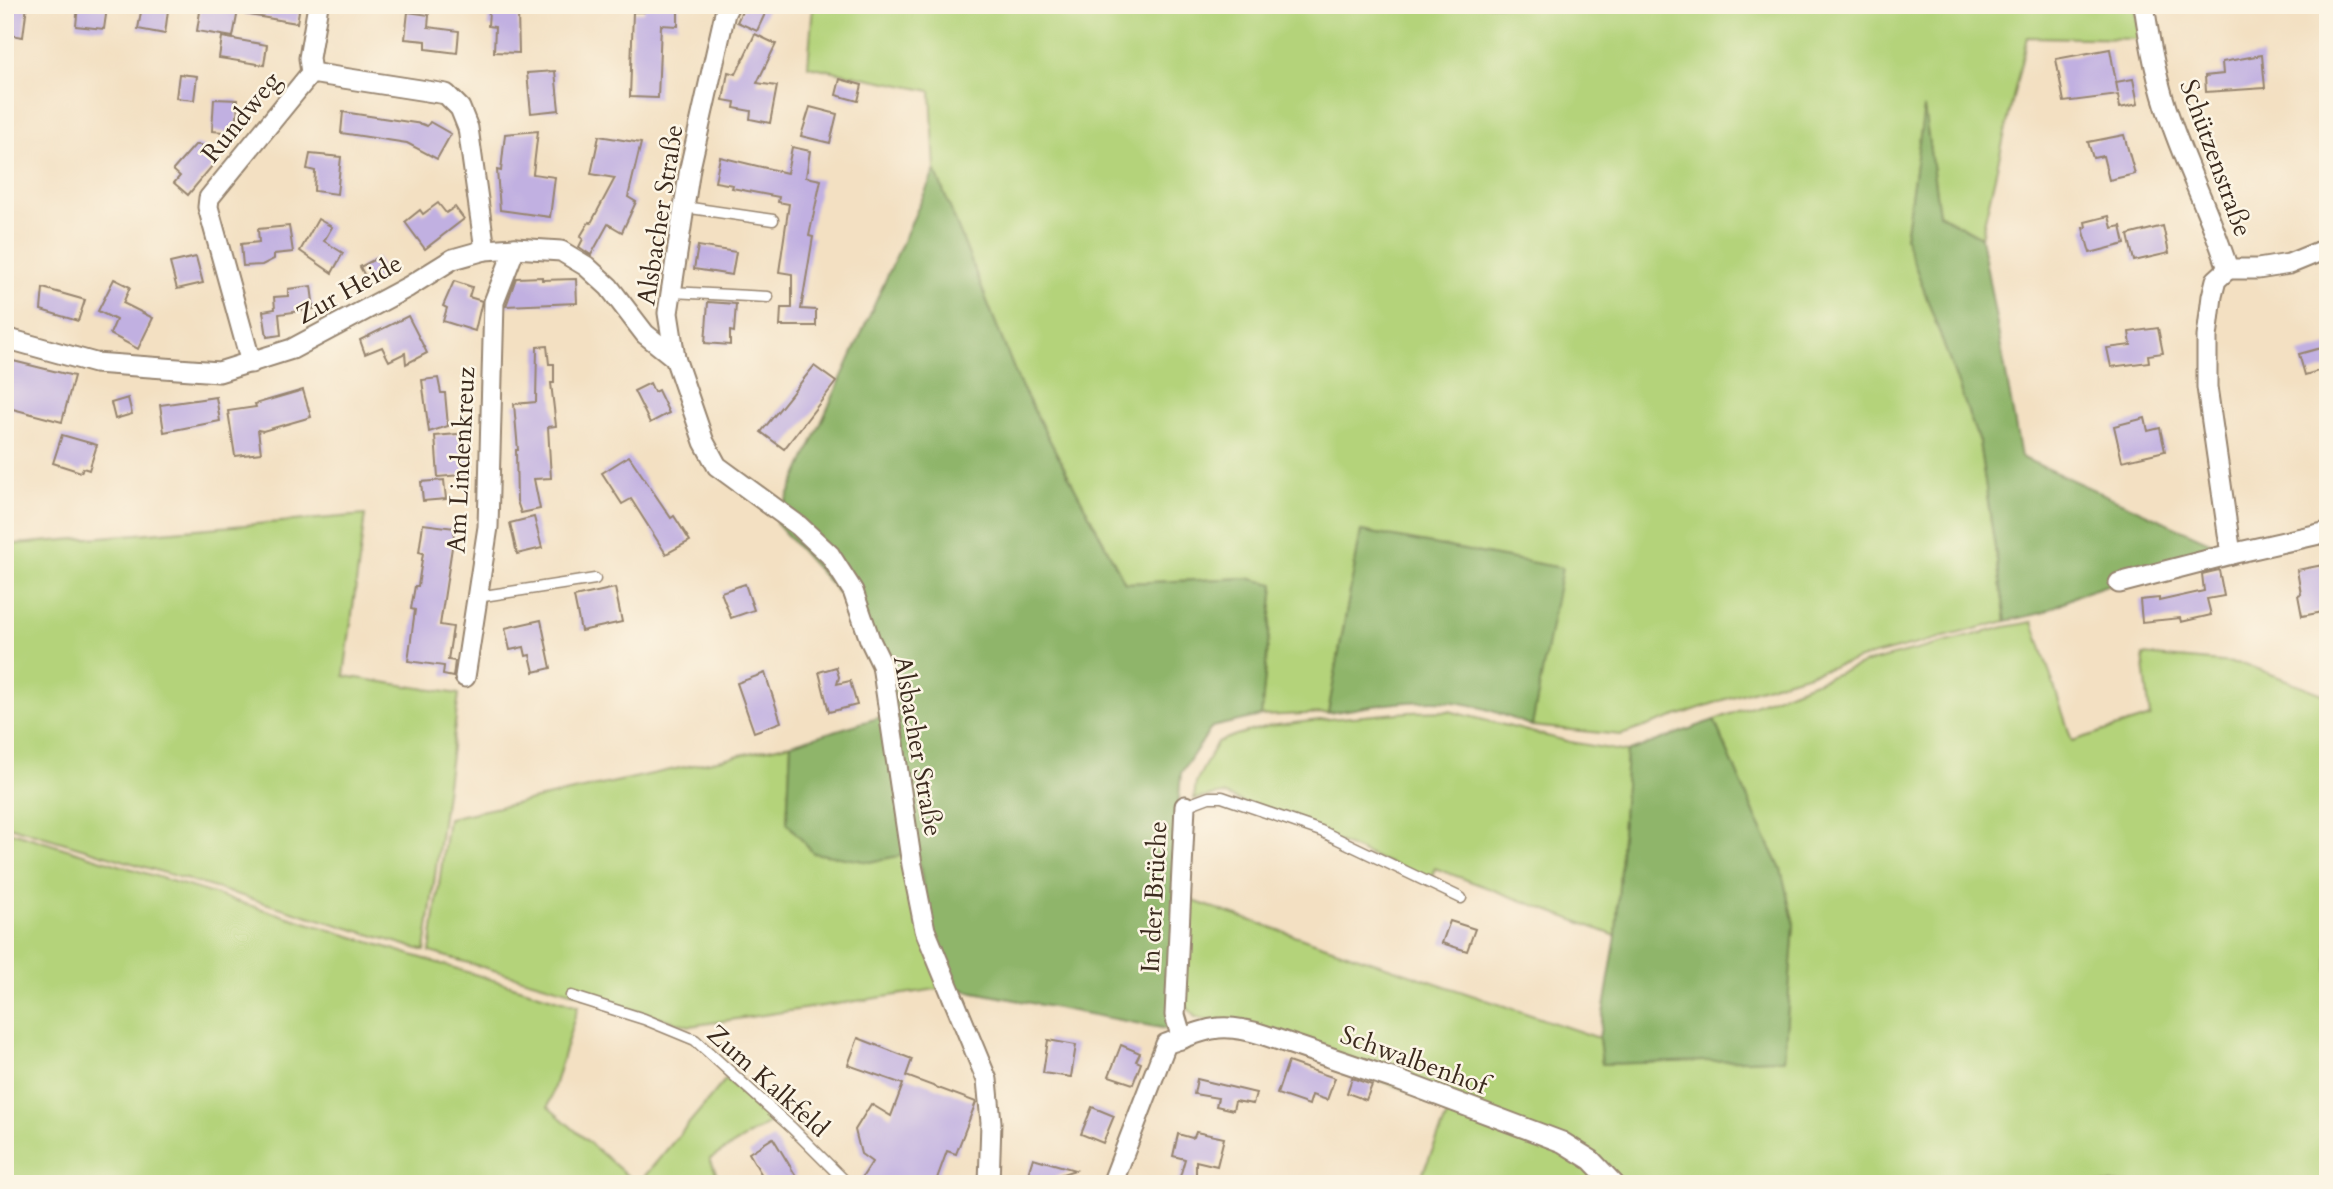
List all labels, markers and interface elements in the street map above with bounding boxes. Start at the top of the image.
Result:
street label: Rundweg [193,64,289,170]
street label: Schützenstraße [2171,75,2261,241]
street label: Alsbacher Straße [628,122,692,308]
street label: Zur Heide [290,246,408,332]
street label: Am Lindenkreuz [439,365,483,554]
street label: Alsbacher Straße [885,653,951,839]
street label: In der Brüche [1133,820,1175,974]
street label: Zum Kalkfeld [699,1017,837,1145]
street label: Schwalbenhof [1335,1017,1496,1104]

